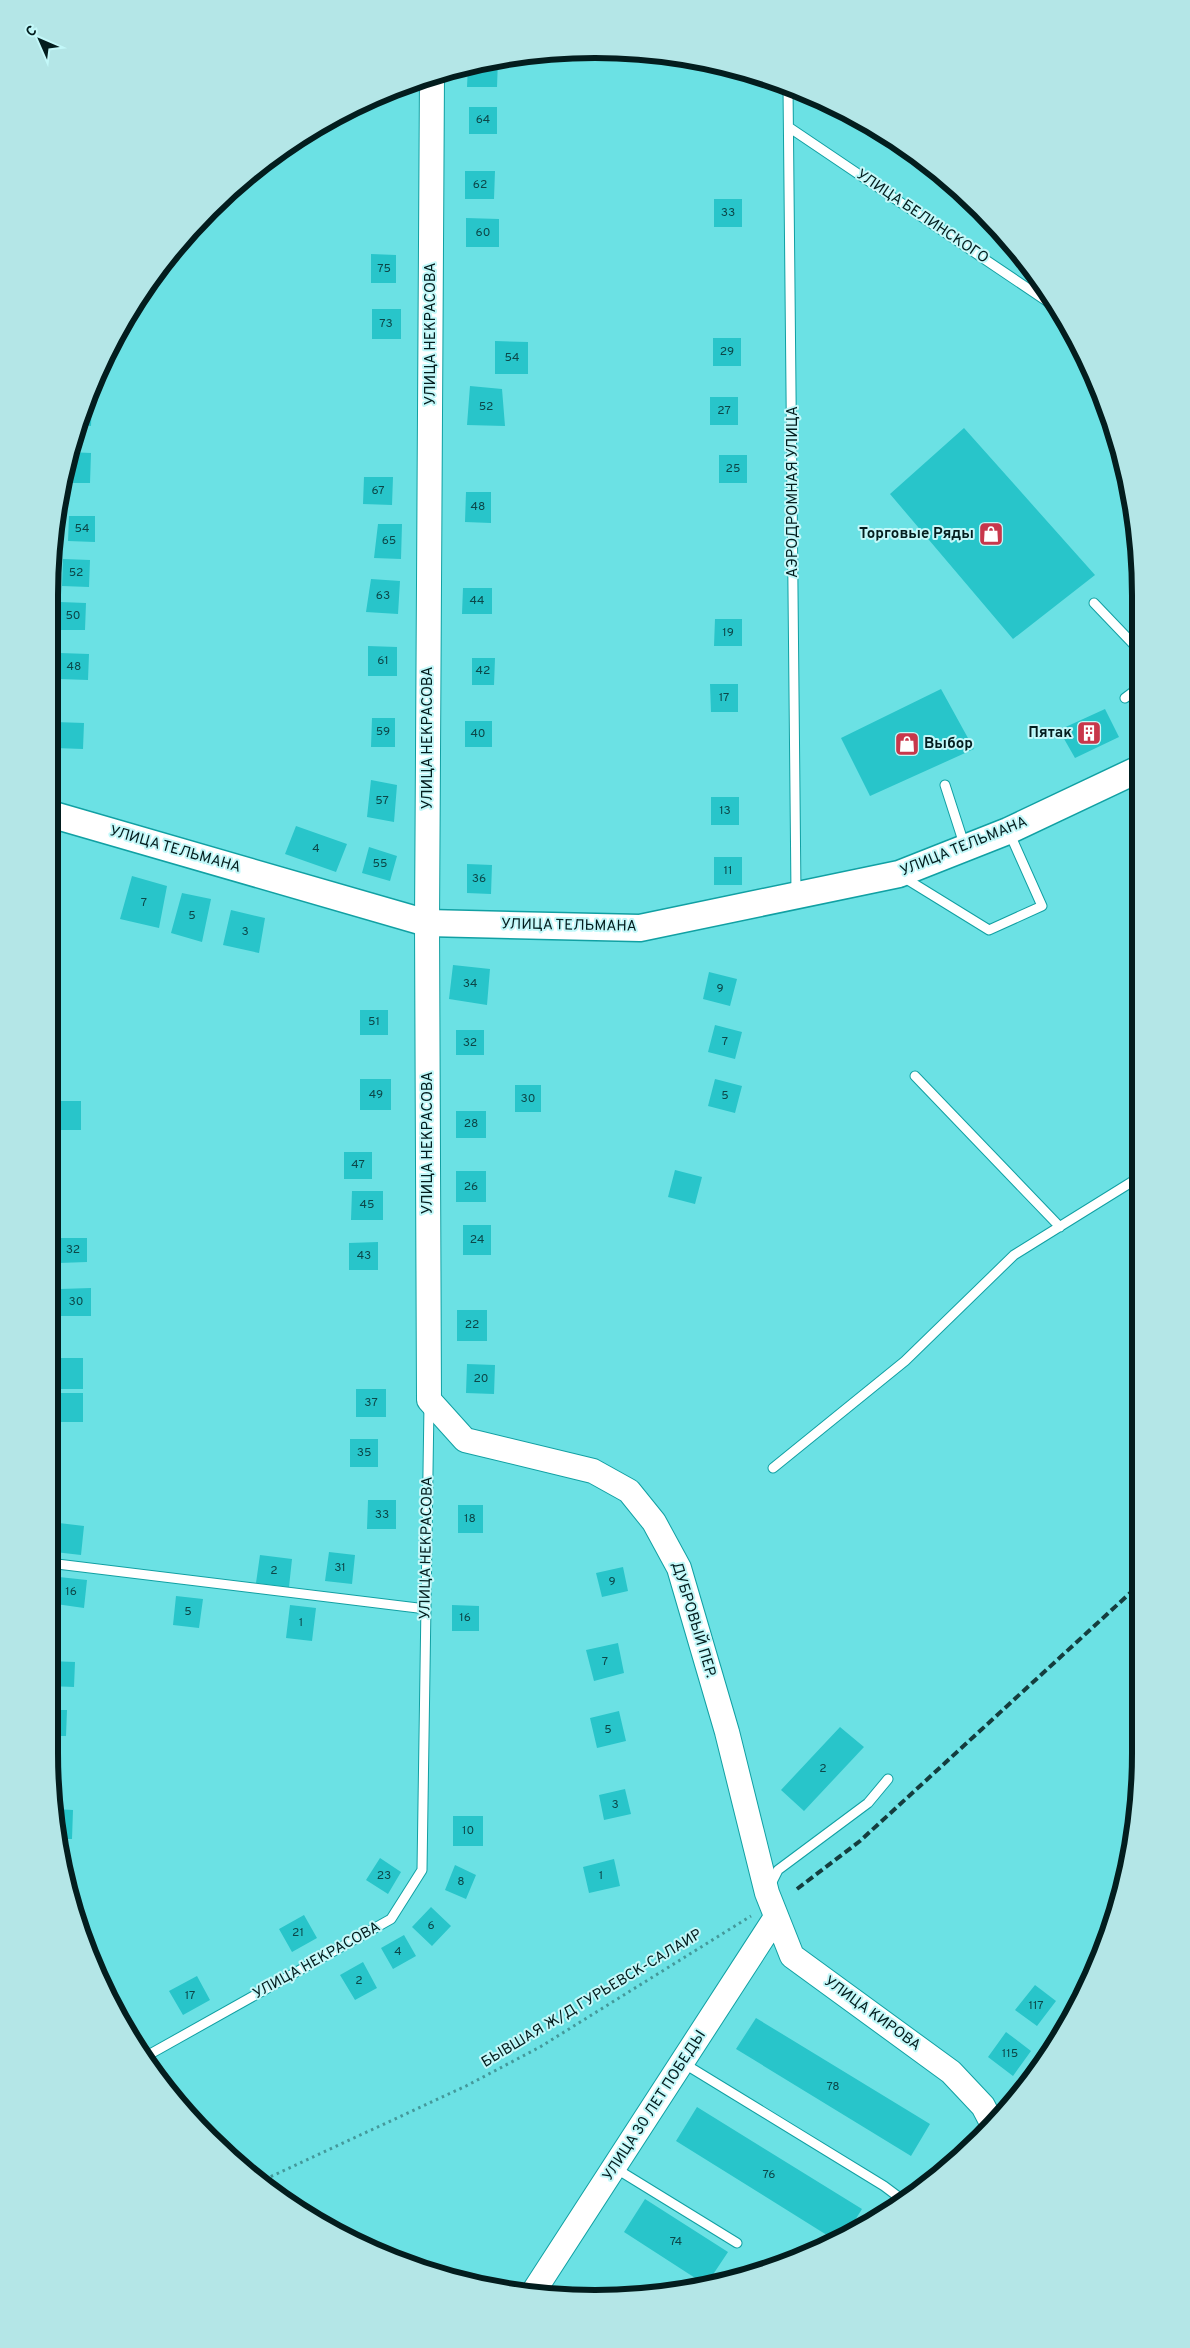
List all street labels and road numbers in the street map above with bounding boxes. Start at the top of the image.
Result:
street label: УЛИЦА БЕЛИНСКОГО [852,166,992,268]
street label: УЛИЦА НЕКРАСОВА [422,263,441,405]
street label: АЭРОДРОМНАЯ УЛИЦА [784,406,803,578]
street label: УЛИЦА НЕКРАСОВА [419,667,438,809]
street label: УЛИЦА ТЕЛЬМАНА [898,813,1030,881]
street label: УЛИЦА ТЕЛЬМАНА [107,822,243,878]
street label: УЛИЦА ТЕЛЬМАНА [501,915,637,937]
street label: УЛИЦА НЕКРАСОВА [419,1072,438,1214]
street label: УЛИЦА НЕКРАСОВА [416,1476,438,1620]
street label: ДУБРОВЫЙ ПЕР. [666,1559,722,1680]
street label: УЛИЦА НЕКРАСОВА [250,1918,384,2004]
street label: БЫВШАЯ Ж/Д ГУРЬЕВСК-САЛАИР [478,1925,706,2073]
street label: УЛИЦА КИРОВА [820,1972,924,2056]
street label: УЛИЦА 30 ЛЕТ ПОБЕДЫ [599,2027,711,2185]

